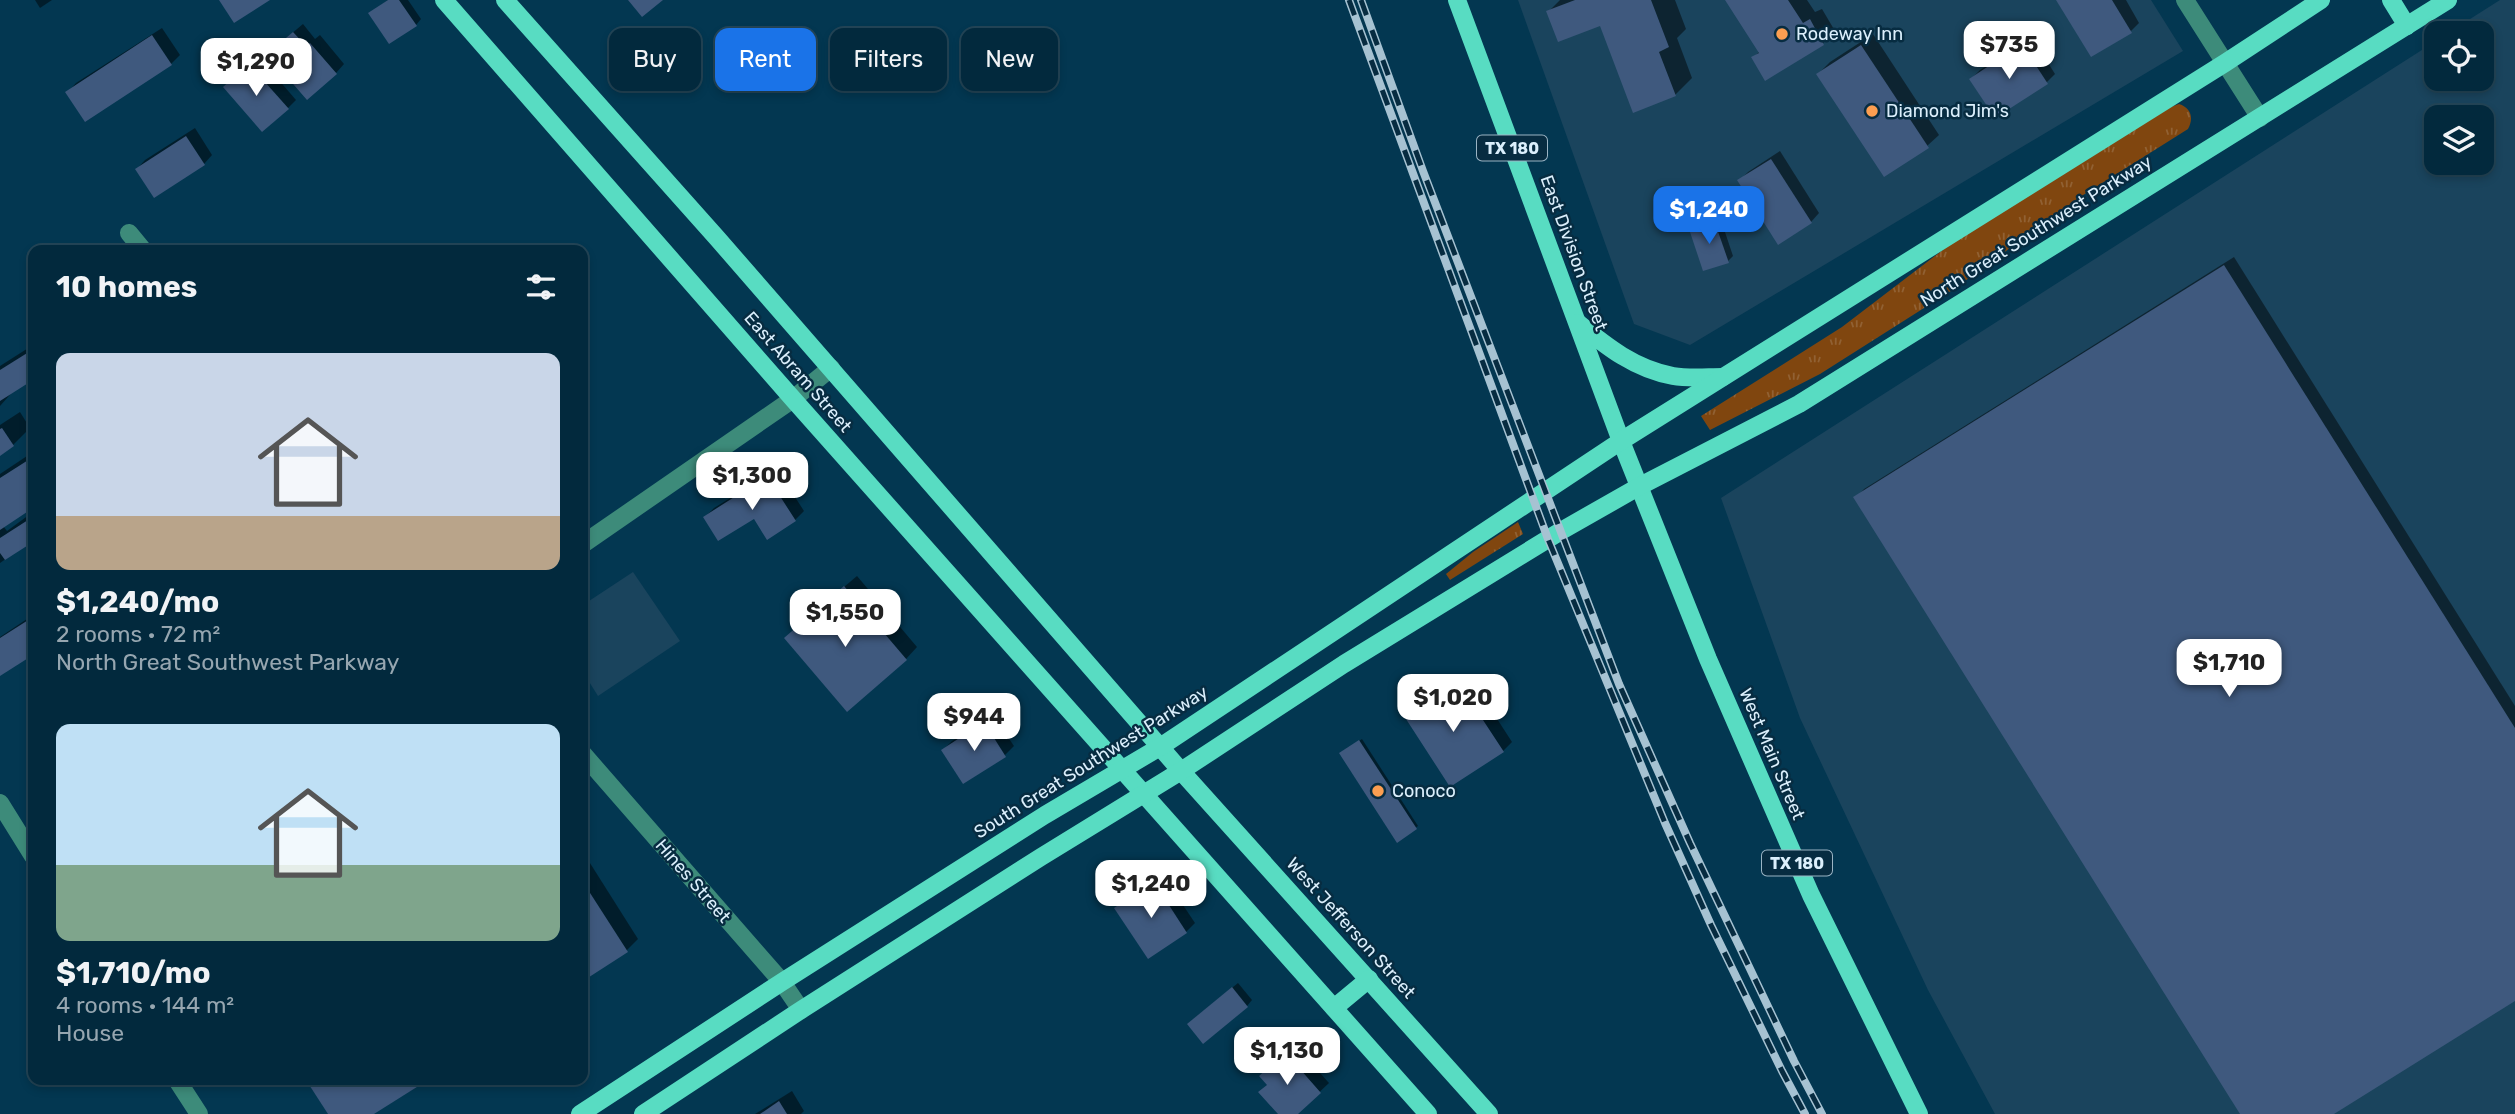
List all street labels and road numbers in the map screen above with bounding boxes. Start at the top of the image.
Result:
road number: TX 180 [1477,136,1547,160]
street label: North Great Southwest Parkway [1916,150,2156,312]
street label: East Division Street [1536,172,1612,334]
street label: East Abram Street [740,307,856,437]
street label: South Great Southwest Parkway [970,681,1212,843]
street label: West Main Street [1734,685,1810,823]
street label: Hines Street [651,835,735,927]
road number: TX 180 [1762,850,1832,876]
street label: West Jefferson Street [1282,853,1420,1003]

